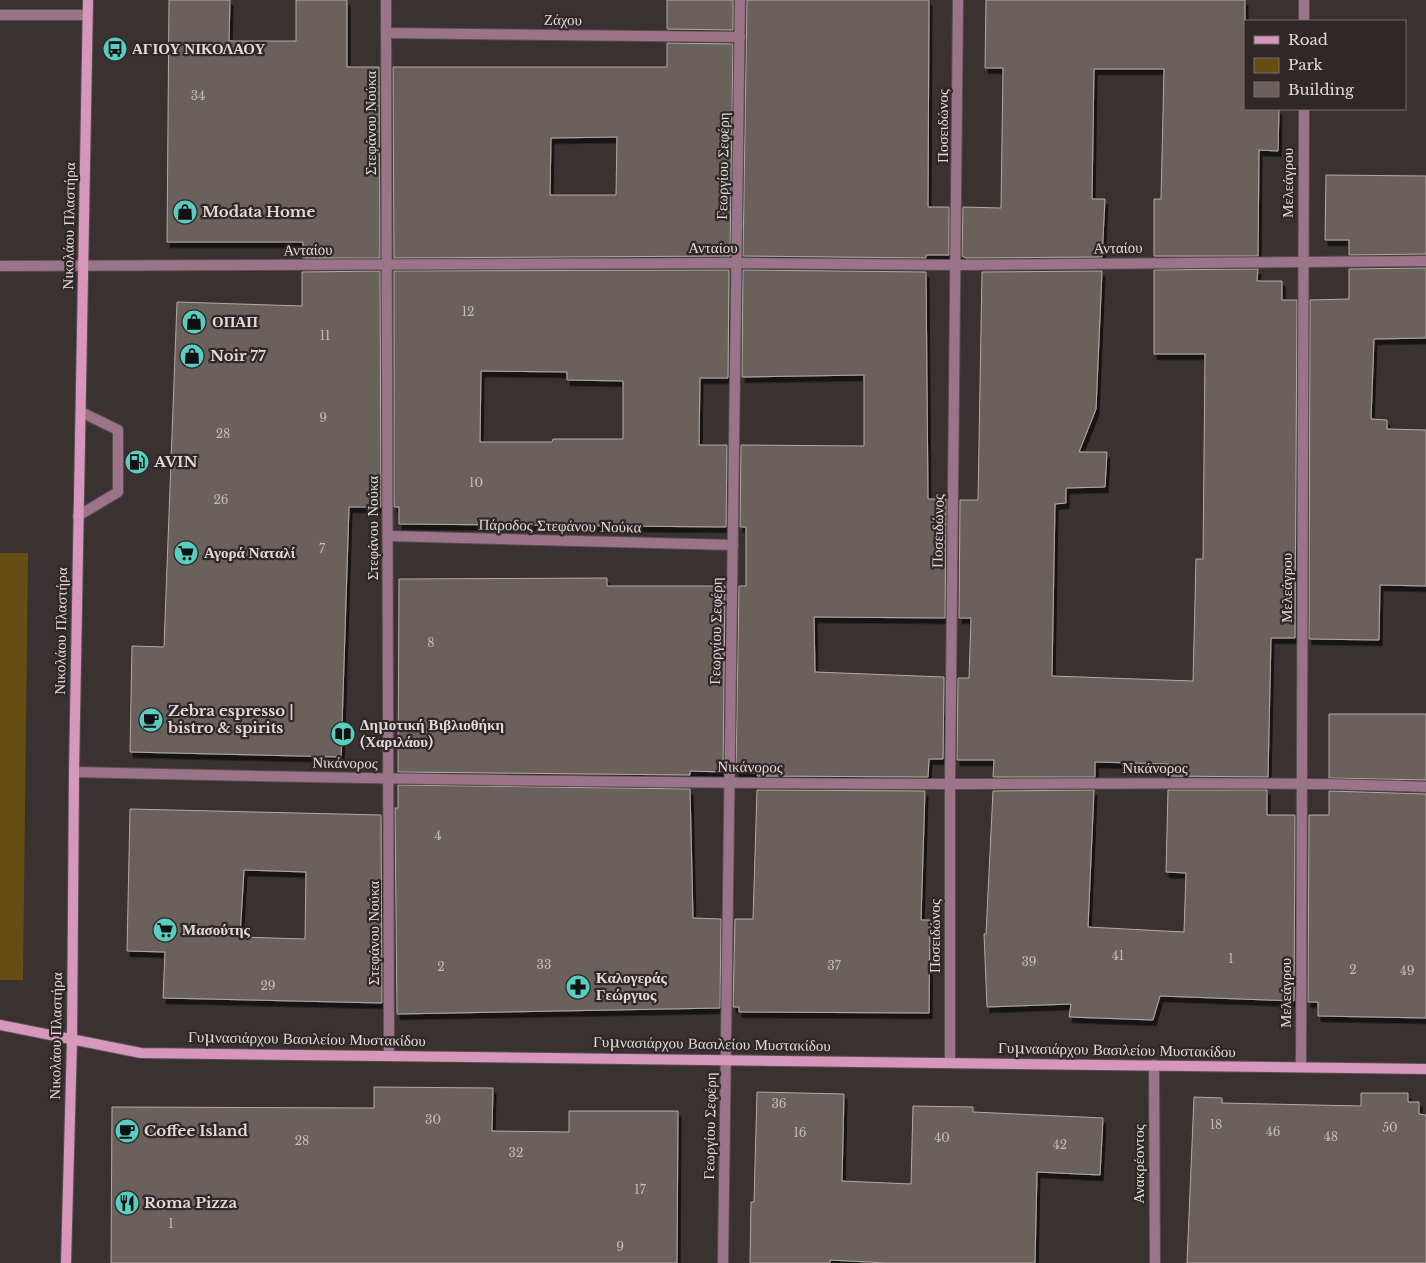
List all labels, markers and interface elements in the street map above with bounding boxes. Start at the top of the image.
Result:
street label: Ζάχου [544,10,582,29]
legend [1244,20,1406,110]
text: Road [1288,30,1328,49]
bus stop icon: ΑΓΙΟΥ ΝΙΚΟΛΑΟΥ [102,36,128,62]
place label: ΑΓΙΟΥ ΝΙΚΟΛΑΟΥ [132,39,266,58]
text: Park [1288,55,1324,74]
street label: Στεφάνου Νούκα [361,71,380,175]
text: Building [1288,80,1355,99]
house number: 34 [191,88,205,103]
street label: Ποσειδώνος [933,89,952,163]
street label: Γεωργίου Σεφέρη [712,112,733,220]
street label: Μελεάγρου [1278,148,1297,218]
street label: Νικολάου Πλαστήρα [58,162,79,290]
shop icon: Modata Home [172,199,198,225]
place label: Modata Home [202,202,315,221]
street label: Ανταίου [688,238,738,257]
street label: Ανταίου [1093,238,1143,257]
street label: Ανταίου [283,240,333,259]
house number: 12 [462,304,474,319]
shop icon: ΟΠΑΠ [181,309,207,335]
place label: ΟΠΑΠ [212,312,258,331]
house number: 11 [320,328,330,343]
shop icon: Noir 77 [179,343,205,369]
place label: Noir 77 [210,346,266,365]
house number: 9 [319,410,327,425]
house number: 28 [216,426,230,441]
fuel station icon: AVIN [124,449,150,475]
place label: AVIN [153,452,198,471]
house number: 10 [469,475,483,490]
street label: Στεφάνου Νούκα [363,476,382,580]
house number: 26 [213,492,229,507]
street label: Ποσειδώνος [927,494,948,568]
street label: Πάροδος Στεφάνου Νούκα [478,515,642,536]
supermarket icon: Αγορά Ναταλί [173,540,199,566]
house number: 7 [319,541,326,556]
place label: Αγορά Ναταλί [204,543,296,562]
street label: Μελεάγρου [1277,553,1296,623]
street label: Νικολάου Πλαστήρα [50,567,71,695]
street label: Γεωργίου Σεφέρη [705,577,726,685]
house number: 8 [427,635,435,650]
place label: Zebra espresso | bistro & spirits [167,701,294,737]
cafe icon: Zebra espresso | bistro & spirits [138,707,164,733]
place label: Δημοτική Βιβλιοθήκη (Χαριλάου) [360,715,504,751]
library icon: Δημοτική Βιβλιοθήκη (Χαριλάου) [330,721,356,747]
street label: Νικάνορος [312,752,378,773]
street label: Νικάνορος [717,756,783,777]
street label: Νικάνορος [1122,758,1188,777]
house number: 4 [434,828,442,843]
street label: Στεφάνου Νούκα [364,881,383,985]
street label: Ποσειδώνος [925,899,944,973]
supermarket icon: Μασούτης [152,917,178,943]
place label: Μασούτης [182,920,250,939]
house number: 41 [1112,948,1124,963]
house number: 1 [1228,951,1234,966]
house number: 39 [1021,954,1037,969]
house number: 33 [537,957,551,972]
house number: 37 [827,958,842,973]
street label: Μελεάγρου [1276,958,1295,1028]
house number: 2 [437,959,445,974]
house number: 2 [1349,962,1357,977]
house number: 49 [1400,963,1414,978]
place label: Καλογεράς Γεώργιος [596,968,667,1004]
street label: Νικολάου Πλαστήρα [45,972,66,1100]
pharmacy icon: Καλογεράς Γεώργιος [565,974,591,1000]
house number: 29 [260,978,276,993]
street label: Γυμνασιάρχου Βασιλείου Μυστακίδου [188,1027,426,1050]
street label: Γυμνασιάρχου Βασιλείου Μυστακίδου [593,1032,831,1055]
street label: Γυμνασιάρχου Βασιλείου Μυστακίδου [998,1038,1236,1061]
street label: Γεωργίου Σεφέρη [699,1072,720,1180]
house number: 36 [771,1096,787,1111]
house number: 30 [425,1112,441,1127]
house number: 18 [1210,1117,1222,1132]
cafe icon: Coffee Island [114,1118,140,1144]
house number: 50 [1382,1120,1398,1135]
place label: Coffee Island [144,1121,248,1140]
street label: Ανακρέοντος [1129,1124,1148,1204]
house number: 46 [1266,1124,1281,1139]
house number: 16 [793,1125,807,1140]
house number: 48 [1324,1129,1338,1144]
house number: 40 [934,1130,950,1145]
house number: 28 [295,1133,309,1148]
house number: 42 [1053,1137,1067,1152]
house number: 32 [509,1145,523,1160]
house number: 17 [634,1182,647,1197]
restaurant icon: Roma Pizza [114,1190,140,1216]
place label: Roma Pizza [144,1193,237,1212]
house number: 1 [168,1216,174,1231]
house number: 9 [616,1239,624,1254]

